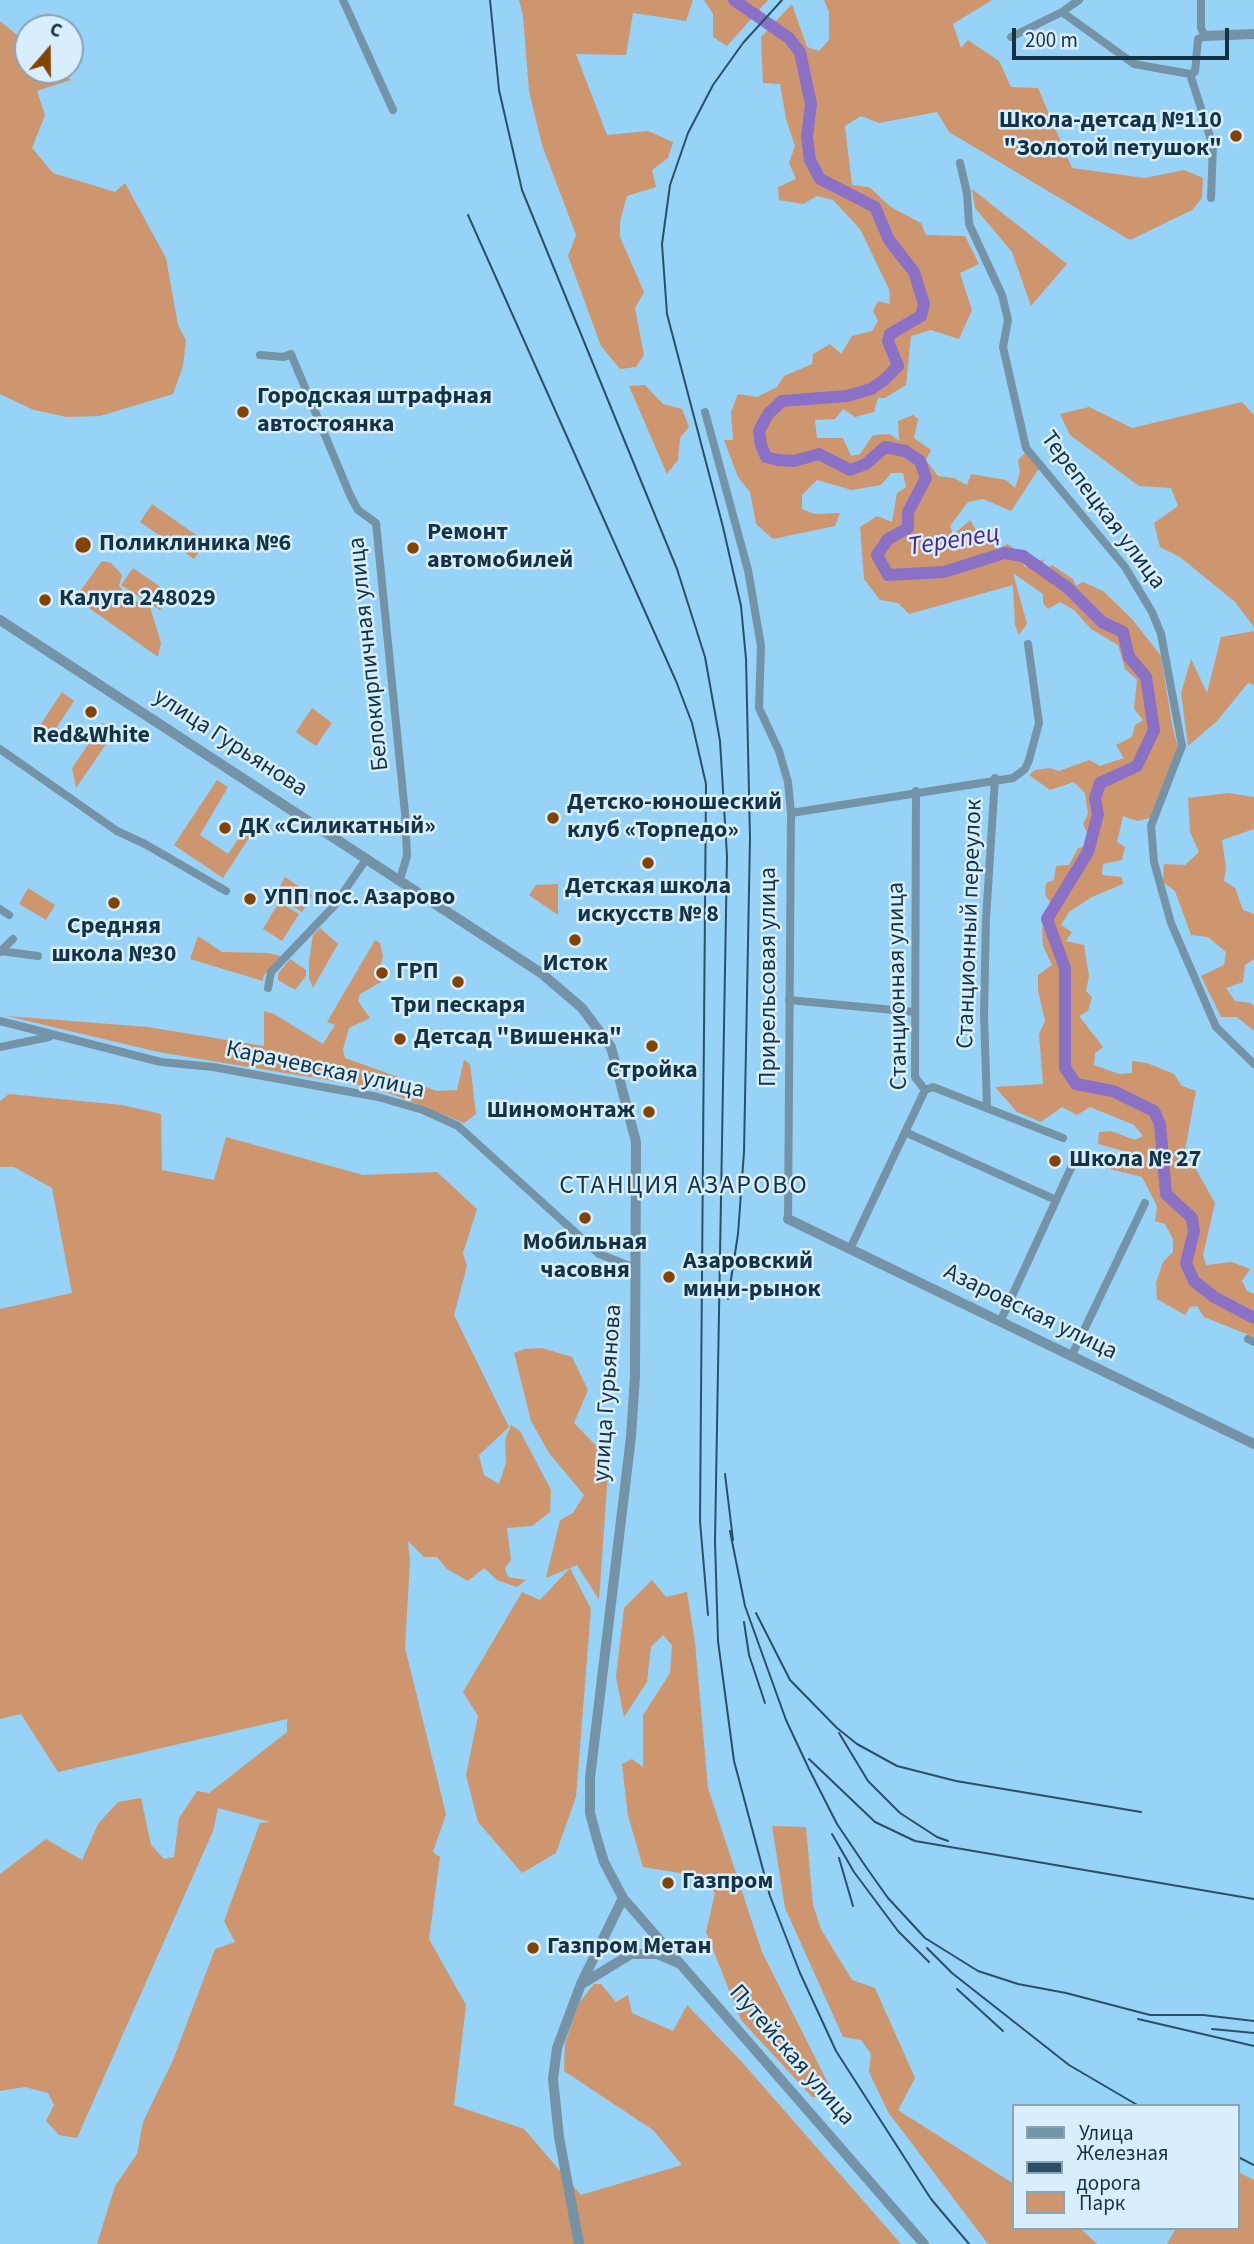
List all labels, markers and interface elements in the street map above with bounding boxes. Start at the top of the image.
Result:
north arrow [14,14,84,84]
scale bar [1016,14,1233,58]
text: С [46,16,65,45]
text: 200 m [1025,25,1078,55]
place label: Школа-детсад №110 "Золотой петушок" [999,108,1222,164]
marker: Школа-детсад №110 "Золотой петушок" [1228,128,1244,144]
place label: Городская штрафная автостоянка [257,384,492,440]
marker: Городская штрафная автостоянка [235,404,251,420]
street label: Терепецкая улица [1033,426,1171,596]
water label: Терепец [906,519,1002,565]
place label: Ремонт автомобилей [427,520,573,576]
place label: Поликлиника №6 [99,531,291,559]
marker: Поликлиника №6 [73,535,93,555]
street label: Белокирпичная улица [343,536,397,772]
marker: Ремонт автомобилей [405,540,421,556]
place label: Калуга 248029 [59,586,216,614]
marker: Калуга 248029 [37,592,53,608]
street label: улица Гурьянова [148,684,312,804]
marker: Red&White [83,704,99,720]
place label: Red&White [32,723,150,751]
place label: Детско-юношеский клуб «Торпедо» [567,790,782,846]
street label: Станционный переулок [952,799,990,1049]
marker: Детско-юношеский клуб «Торпедо» [545,810,561,826]
place label: ДК «Силикатный» [239,814,436,842]
marker: ДК «Силикатный» [217,820,233,836]
marker: Детская школа искусств № 8 [640,855,656,871]
street label: Прирельсовая улица [756,867,784,1087]
place label: Детская школа искусств № 8 [565,874,731,930]
street label: Станционная улица [883,882,915,1090]
place label: УПП пос. Азарово [264,885,455,913]
marker: УПП пос. Азарово [242,891,258,907]
marker: Средняя школа №30 [106,895,122,911]
place label: Средняя школа №30 [52,914,176,970]
marker: Исток [567,932,583,948]
place label: Исток [542,951,608,979]
place label: ГРП [396,959,439,987]
marker: ГРП [374,965,390,981]
marker: Три пескаря [450,974,466,990]
place label: Три пескаря [391,993,525,1021]
place label: Детсад "Вишенка" [414,1025,622,1053]
marker: Детсад "Вишенка" [392,1031,408,1047]
street label: Карачевская улица [223,1036,427,1106]
marker: Стройка [644,1038,660,1054]
place label: Стройка [606,1058,698,1086]
place label: Шиномонтаж [486,1098,635,1126]
marker: Шиномонтаж [641,1104,657,1120]
place label: Школа № 27 [1069,1147,1201,1175]
marker: Школа № 27 [1047,1153,1063,1169]
district label: СТАНЦИЯ АЗАРОВО [561,1171,807,1203]
marker: Мобильная часовня [577,1210,593,1226]
place label: Мобильная часовня [523,1230,647,1286]
place label: Азаровский мини-рынок [683,1249,821,1305]
street label: Азаровская улица [938,1258,1122,1368]
marker: Азаровский мини-рынок [661,1269,677,1285]
street label: улица Гурьянова [588,1303,630,1483]
place label: Газпром [682,1869,773,1897]
marker: Газпром [660,1875,676,1891]
place label: Газпром Метан [547,1934,711,1962]
marker: Газпром Метан [525,1940,541,1956]
street label: Путейская улица [722,1980,860,2132]
legend [1012,2104,1240,2230]
text: Улица [1079,2118,1134,2148]
text: Железная дорога [1077,2138,1169,2198]
text: Парк [1079,2188,1125,2218]

